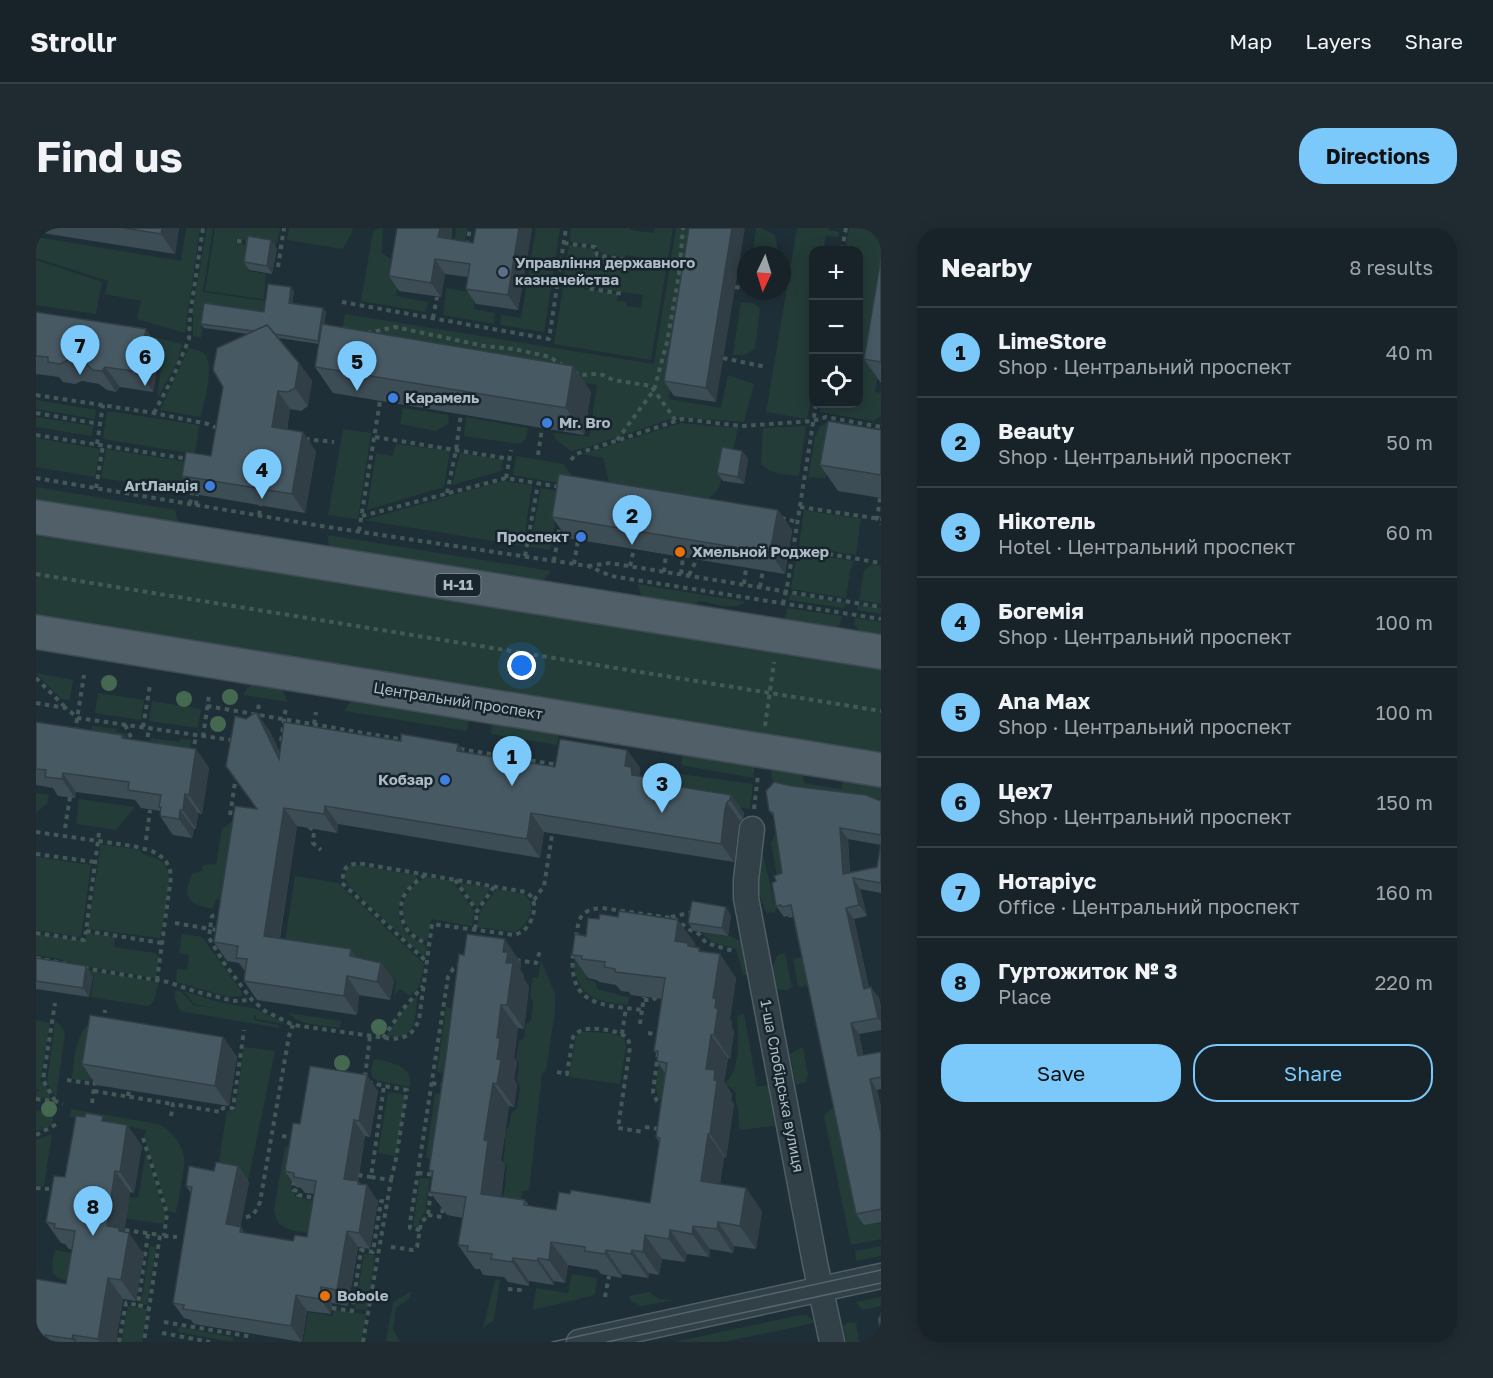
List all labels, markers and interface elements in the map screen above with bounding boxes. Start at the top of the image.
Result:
text: Strollr [30,25,117,58]
text: Map [1229,28,1272,54]
text: Layers [1305,28,1372,54]
text: Share [1405,28,1463,54]
button: Directions [1299,128,1457,184]
text: Find us [36,131,183,181]
north arrow [737,246,791,300]
map controls [809,246,863,408]
button: + [809,246,863,300]
text: Nearby [941,252,1032,283]
place label: Управління державного казначейства [515,253,695,288]
text: 8 results [1349,255,1433,279]
marker: Управління державного казначейства [496,265,510,279]
button: − [809,300,863,354]
pin: 7 [60,326,99,375]
text: LimeStore [998,327,1107,354]
pin: 6 [126,336,164,386]
text: 1 [955,340,966,364]
text: 40 m [1386,340,1433,364]
pin: 5 [338,342,376,391]
button: locate [809,354,863,408]
text: Shop · Центральний проспект [998,354,1292,378]
place label: Карамель [405,388,479,406]
marker: Карамель [386,391,400,405]
place label: Mr. Bro [559,413,610,431]
marker: Mr. Bro [540,416,554,430]
text: Beauty [998,417,1075,444]
text: 2 [954,430,967,454]
text: 50 m [1386,430,1433,454]
text: Shop · Центральний проспект [998,444,1292,468]
pin: 4 [242,450,282,499]
place label: ArtЛандія [124,476,198,494]
marker: ArtЛандія [203,479,217,493]
pin: 2 [612,496,652,545]
text: Нікотель [998,507,1095,534]
text: 3 [954,520,967,544]
text: 60 m [1386,520,1433,544]
place label: Проспект [497,527,569,545]
marker: Проспект [574,530,588,544]
text: Hotel · Центральний проспект [998,534,1295,558]
place label: Хмельной Роджер [692,542,829,560]
marker: Хмельной Роджер [673,545,687,559]
road number: Н-11 [436,574,480,596]
text: Богемія [998,597,1084,624]
text: 4 [954,610,967,634]
text: 100 m [1376,610,1433,634]
text: Shop · Центральний проспект [998,624,1292,648]
your location [507,651,536,680]
street label: Центральний проспект [372,678,545,722]
text: Ana Max [998,687,1090,714]
text: 5 [954,700,967,724]
text: 100 m [1376,700,1433,724]
text: Shop · Центральний проспект [998,714,1292,738]
pin: 1 [492,736,532,786]
pin: 3 [642,764,682,813]
place label: Кобзар [378,770,433,788]
marker: Кобзар [438,773,452,787]
text: Цех7 [998,777,1052,804]
text: 6 [954,790,967,814]
text: 150 m [1377,790,1433,814]
text: Shop · Центральний проспект [998,804,1292,828]
text: Нотаріус [998,867,1096,894]
text: 7 [955,880,966,904]
text: 160 m [1376,880,1433,904]
text: Office · Центральний проспект [998,894,1300,918]
text: Гуртожиток № 3 [998,957,1177,984]
text: 8 [954,970,967,994]
text: 220 m [1375,970,1433,994]
text: Place [998,984,1051,1008]
street label: 1-ша Слобідська вулиця [757,998,809,1174]
button: Save [941,1044,1181,1102]
button: Share [1193,1044,1433,1102]
pin: 8 [74,1186,112,1236]
place label: Bobole [337,1286,389,1304]
marker: Bobole [318,1289,332,1303]

